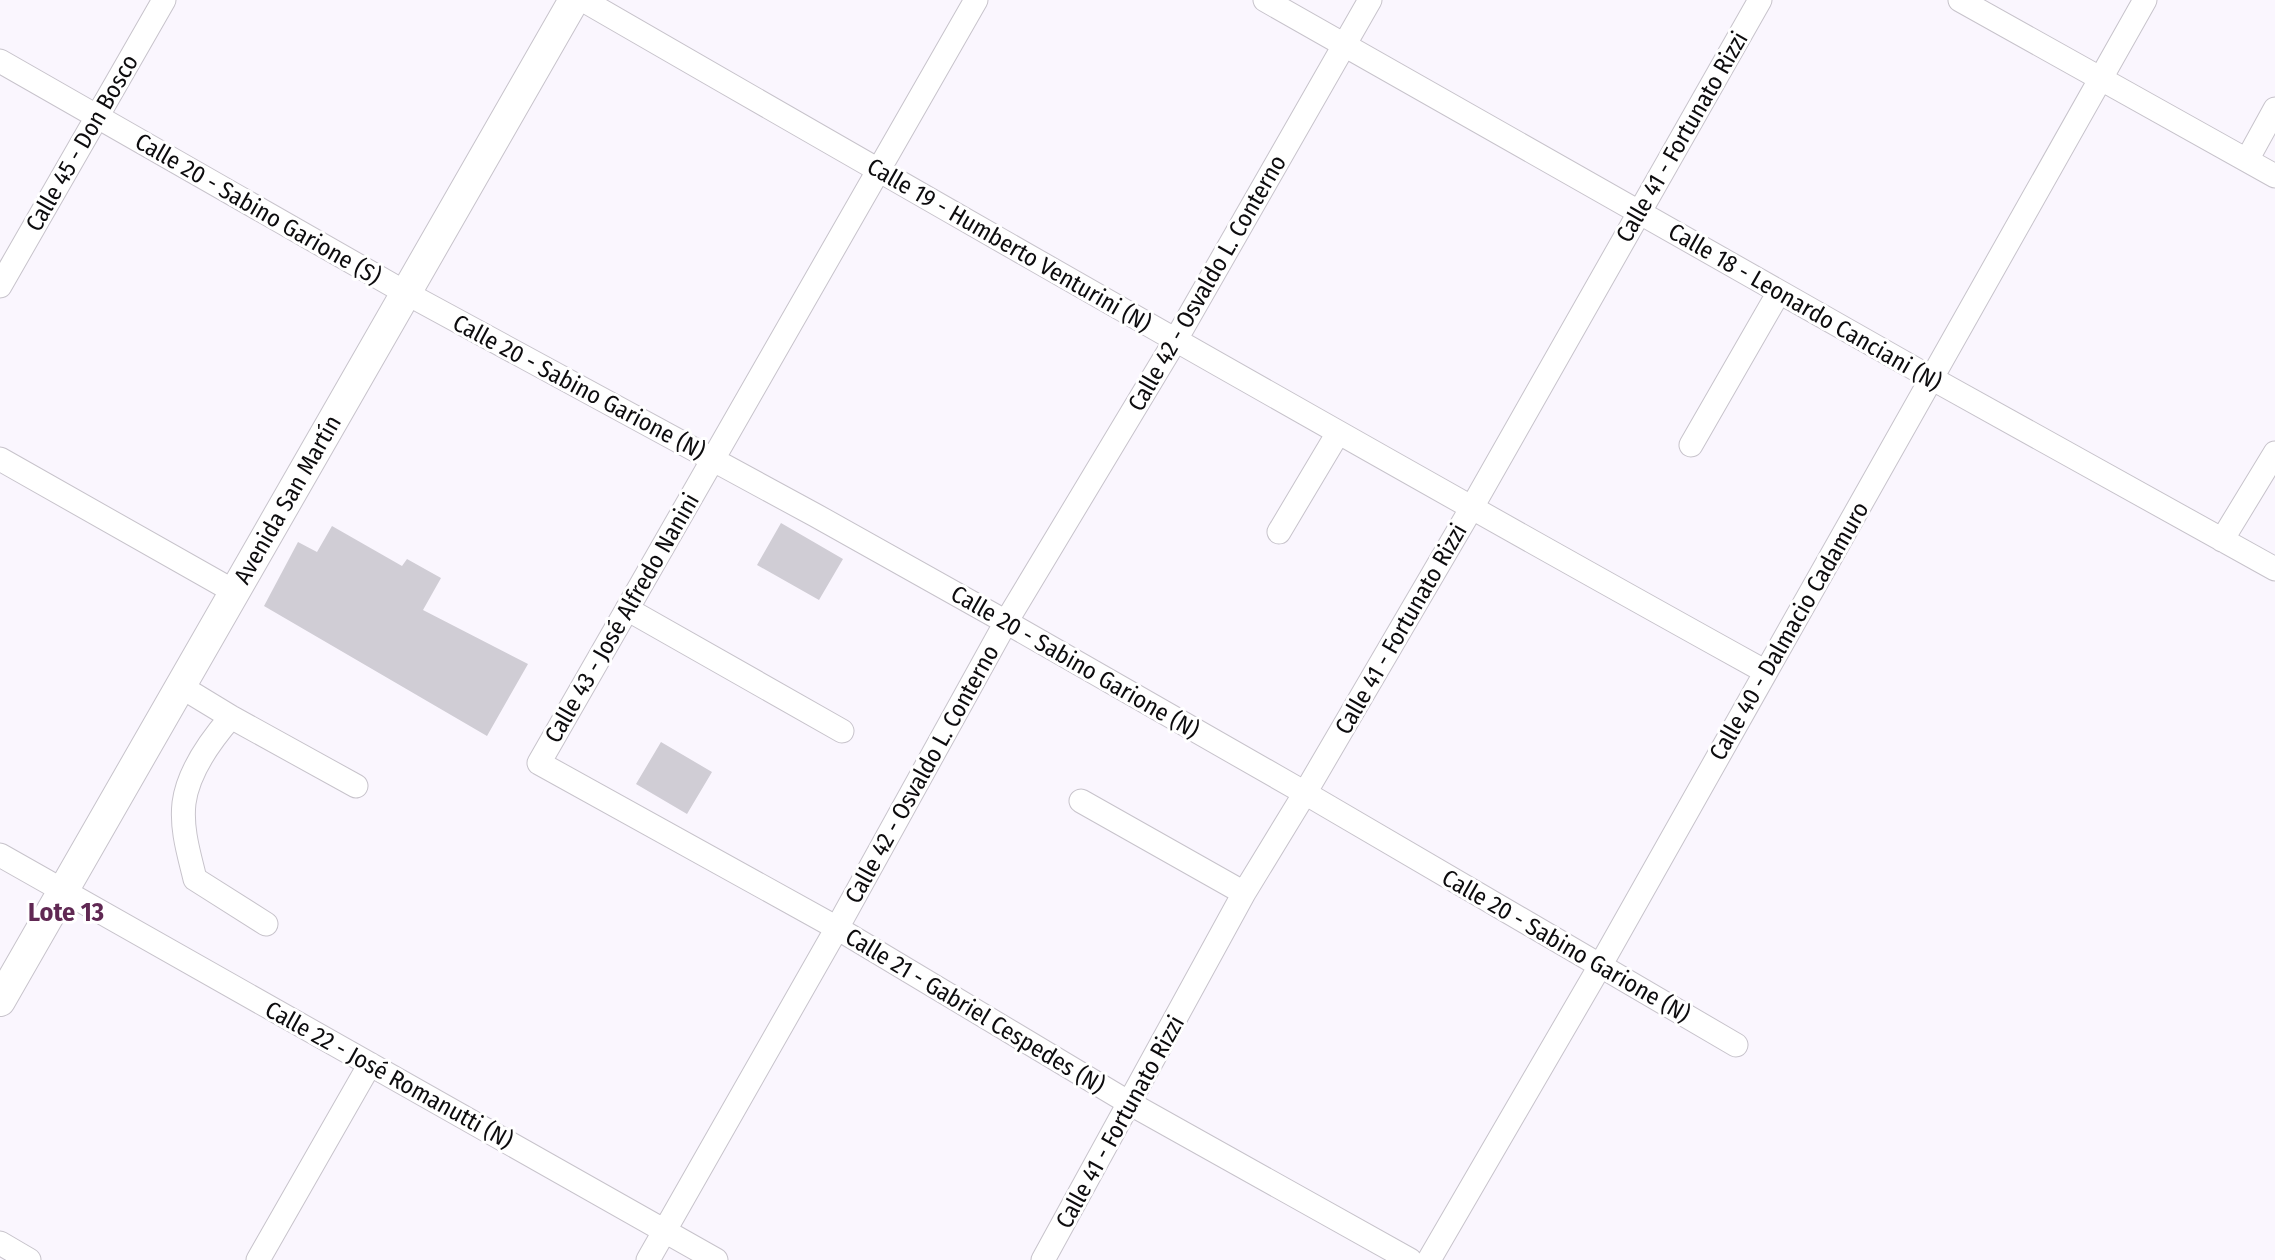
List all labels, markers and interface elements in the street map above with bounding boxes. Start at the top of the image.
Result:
street label: Calle 41 - Fortunato Rizzi [1610,27,1754,247]
street label: Calle 45 - Don Bosco [20,50,144,236]
street label: Calle 20 - Sabino Garione (S) [130,127,386,291]
street label: Calle 42 - Osvaldo L. Conterno [1122,150,1292,416]
street label: Calle 19 - Humberto Venturini (N) [862,152,1156,338]
street label: Calle 18 - Leonardo Canciani (N) [1664,217,1946,397]
street label: Calle 20 - Sabino Garione (N) [448,309,710,465]
street label: Avenida San Martín [228,410,347,589]
street label: Calle 43 - José Alfredo Nanini [539,488,705,748]
street label: Calle 40 - Dalmacio Cadamuro [1703,497,1875,765]
street label: Calle 41 - Fortunato Rizzi [1329,519,1473,739]
street label: Calle 20 - Sabino Garione (N) [946,579,1204,745]
street label: Calle 42 - Osvaldo L. Conterno [839,640,1005,908]
street label: Calle 20 - Sabino Garione (N) [1437,863,1695,1029]
district label: Lote 13 [28,897,104,928]
street label: Calle 21 - Gabriel Cespedes (N) [840,922,1110,1100]
street label: Calle 22 - José Romanutti (N) [260,995,518,1155]
street label: Calle 41 - Fortunato Rizzi [1050,1011,1190,1233]

